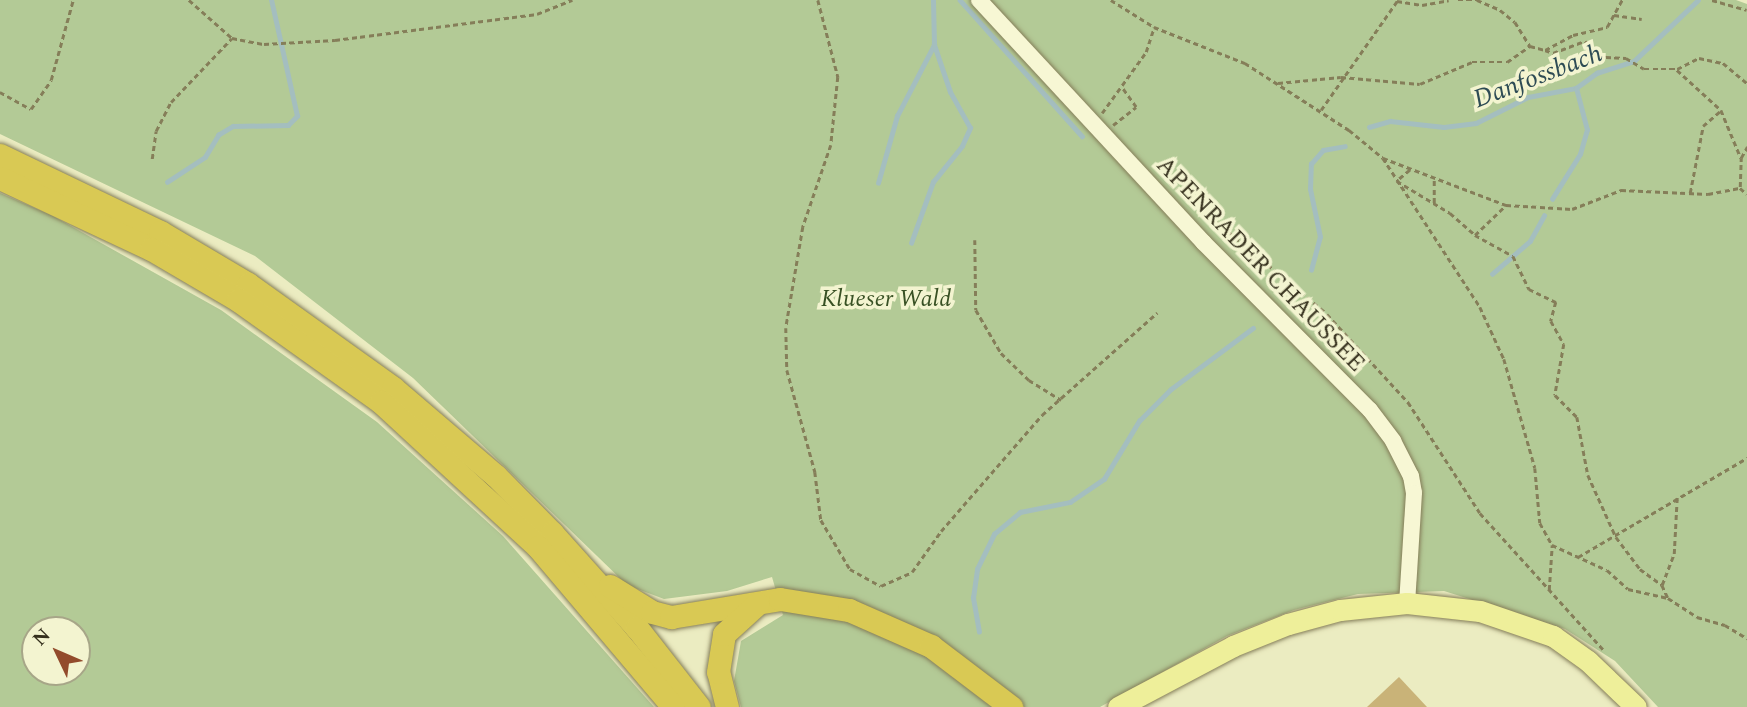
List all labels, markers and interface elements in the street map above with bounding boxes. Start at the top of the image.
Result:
water label: Danfossbach [1469,38,1607,116]
street label: APENRADER CHAUSSEE [1150,151,1370,379]
park label: Klueser Wald [821,286,951,314]
north arrow [21,616,91,686]
text: N [26,622,58,653]

